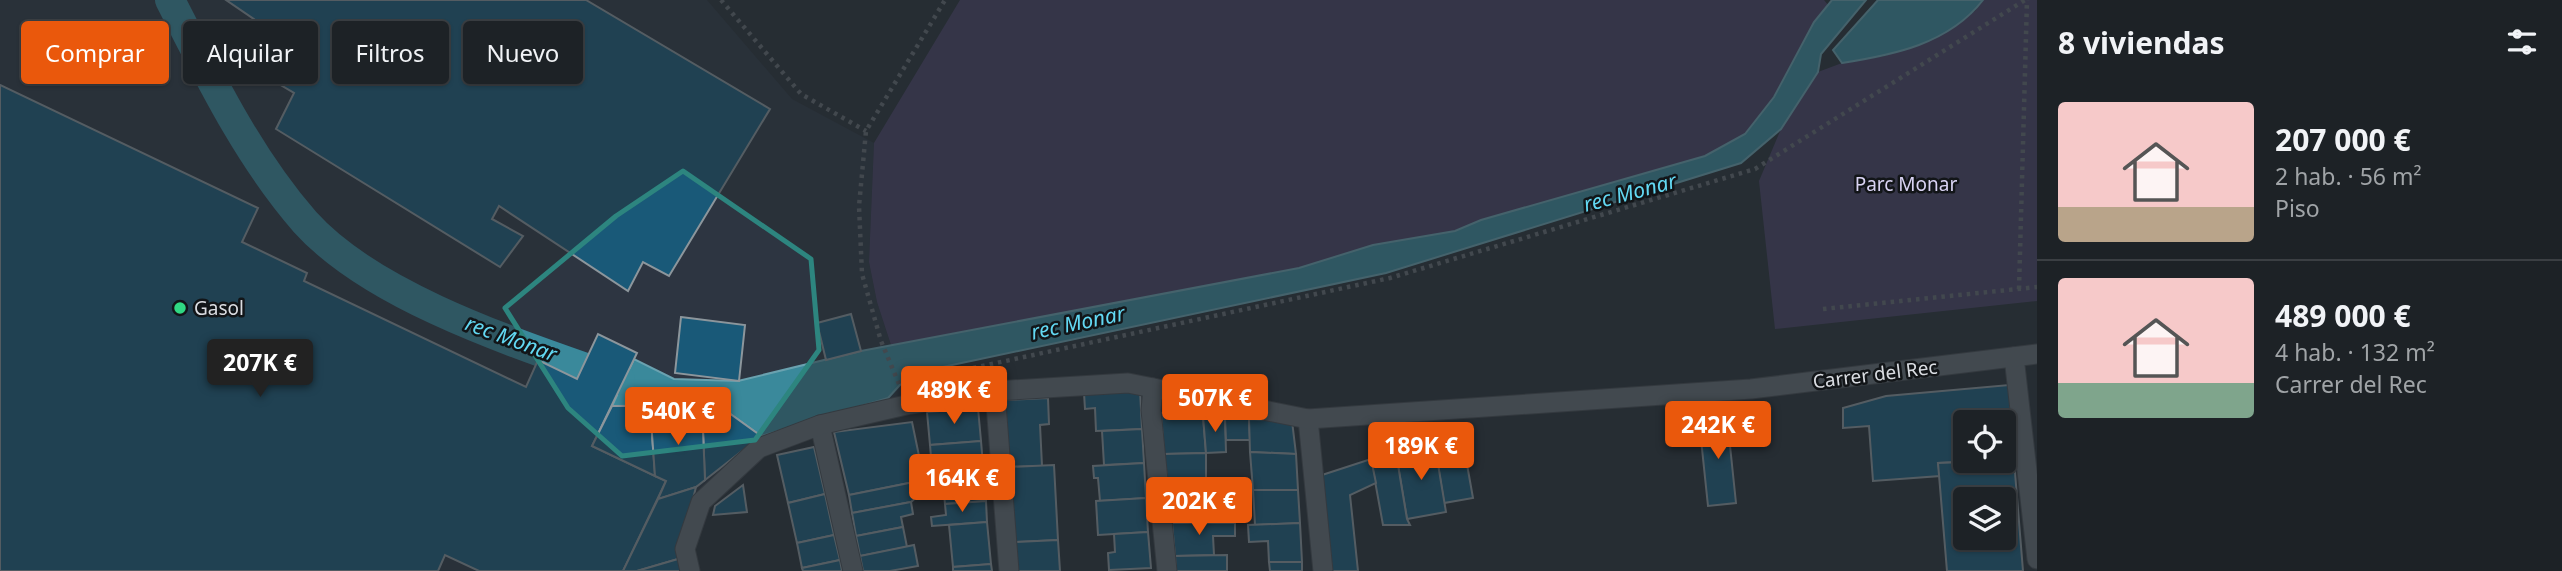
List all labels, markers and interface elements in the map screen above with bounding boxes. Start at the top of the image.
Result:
chip: Comprar [21,21,169,84]
chip: Alquilar [183,21,318,84]
chip: Filtros [332,21,449,84]
chip: Nuevo [463,21,583,84]
text: 8 viviendas [2058,22,2225,63]
icon: filters [2503,23,2541,61]
text: 207 000 € [2275,119,2411,160]
icon: home [2114,130,2198,214]
text: 2 hab. · 56 m² [2275,160,2422,192]
water label: rec Monar [1580,166,1681,218]
park label: Parc Monar [1855,171,1957,197]
text: Piso [2275,192,2320,224]
place label: Gasol [194,295,244,321]
text: 489 000 € [2275,295,2411,336]
water label: rec Monar [1028,298,1129,346]
marker: Gasol [172,300,188,316]
icon: home [2114,306,2198,390]
water label: rec Monar [462,309,562,368]
text: 4 hab. · 132 m² [2275,336,2435,368]
pin: 207K € [203,340,317,399]
text: 207K € [223,346,297,378]
street label: Carrer del Rec [1811,353,1939,395]
pin: 489K € [897,366,1011,426]
text: Carrer del Rec [2275,368,2427,400]
text: 489K € [917,373,991,405]
pin: 507K € [1158,374,1272,434]
text: 507K € [1178,381,1252,413]
pin: 540K € [621,388,735,447]
text: 540K € [641,394,715,426]
pin: 242K € [1661,402,1775,461]
text: 242K € [1681,408,1755,440]
map controls [1953,410,2016,550]
button: locate [1953,410,2016,473]
pin: 189K € [1364,422,1478,482]
text: 189K € [1384,429,1458,461]
pin: 164K € [905,454,1019,514]
text: 164K € [925,461,999,493]
pin: 202K € [1142,477,1256,537]
text: 202K € [1162,484,1236,516]
button: layers [1953,487,2016,550]

